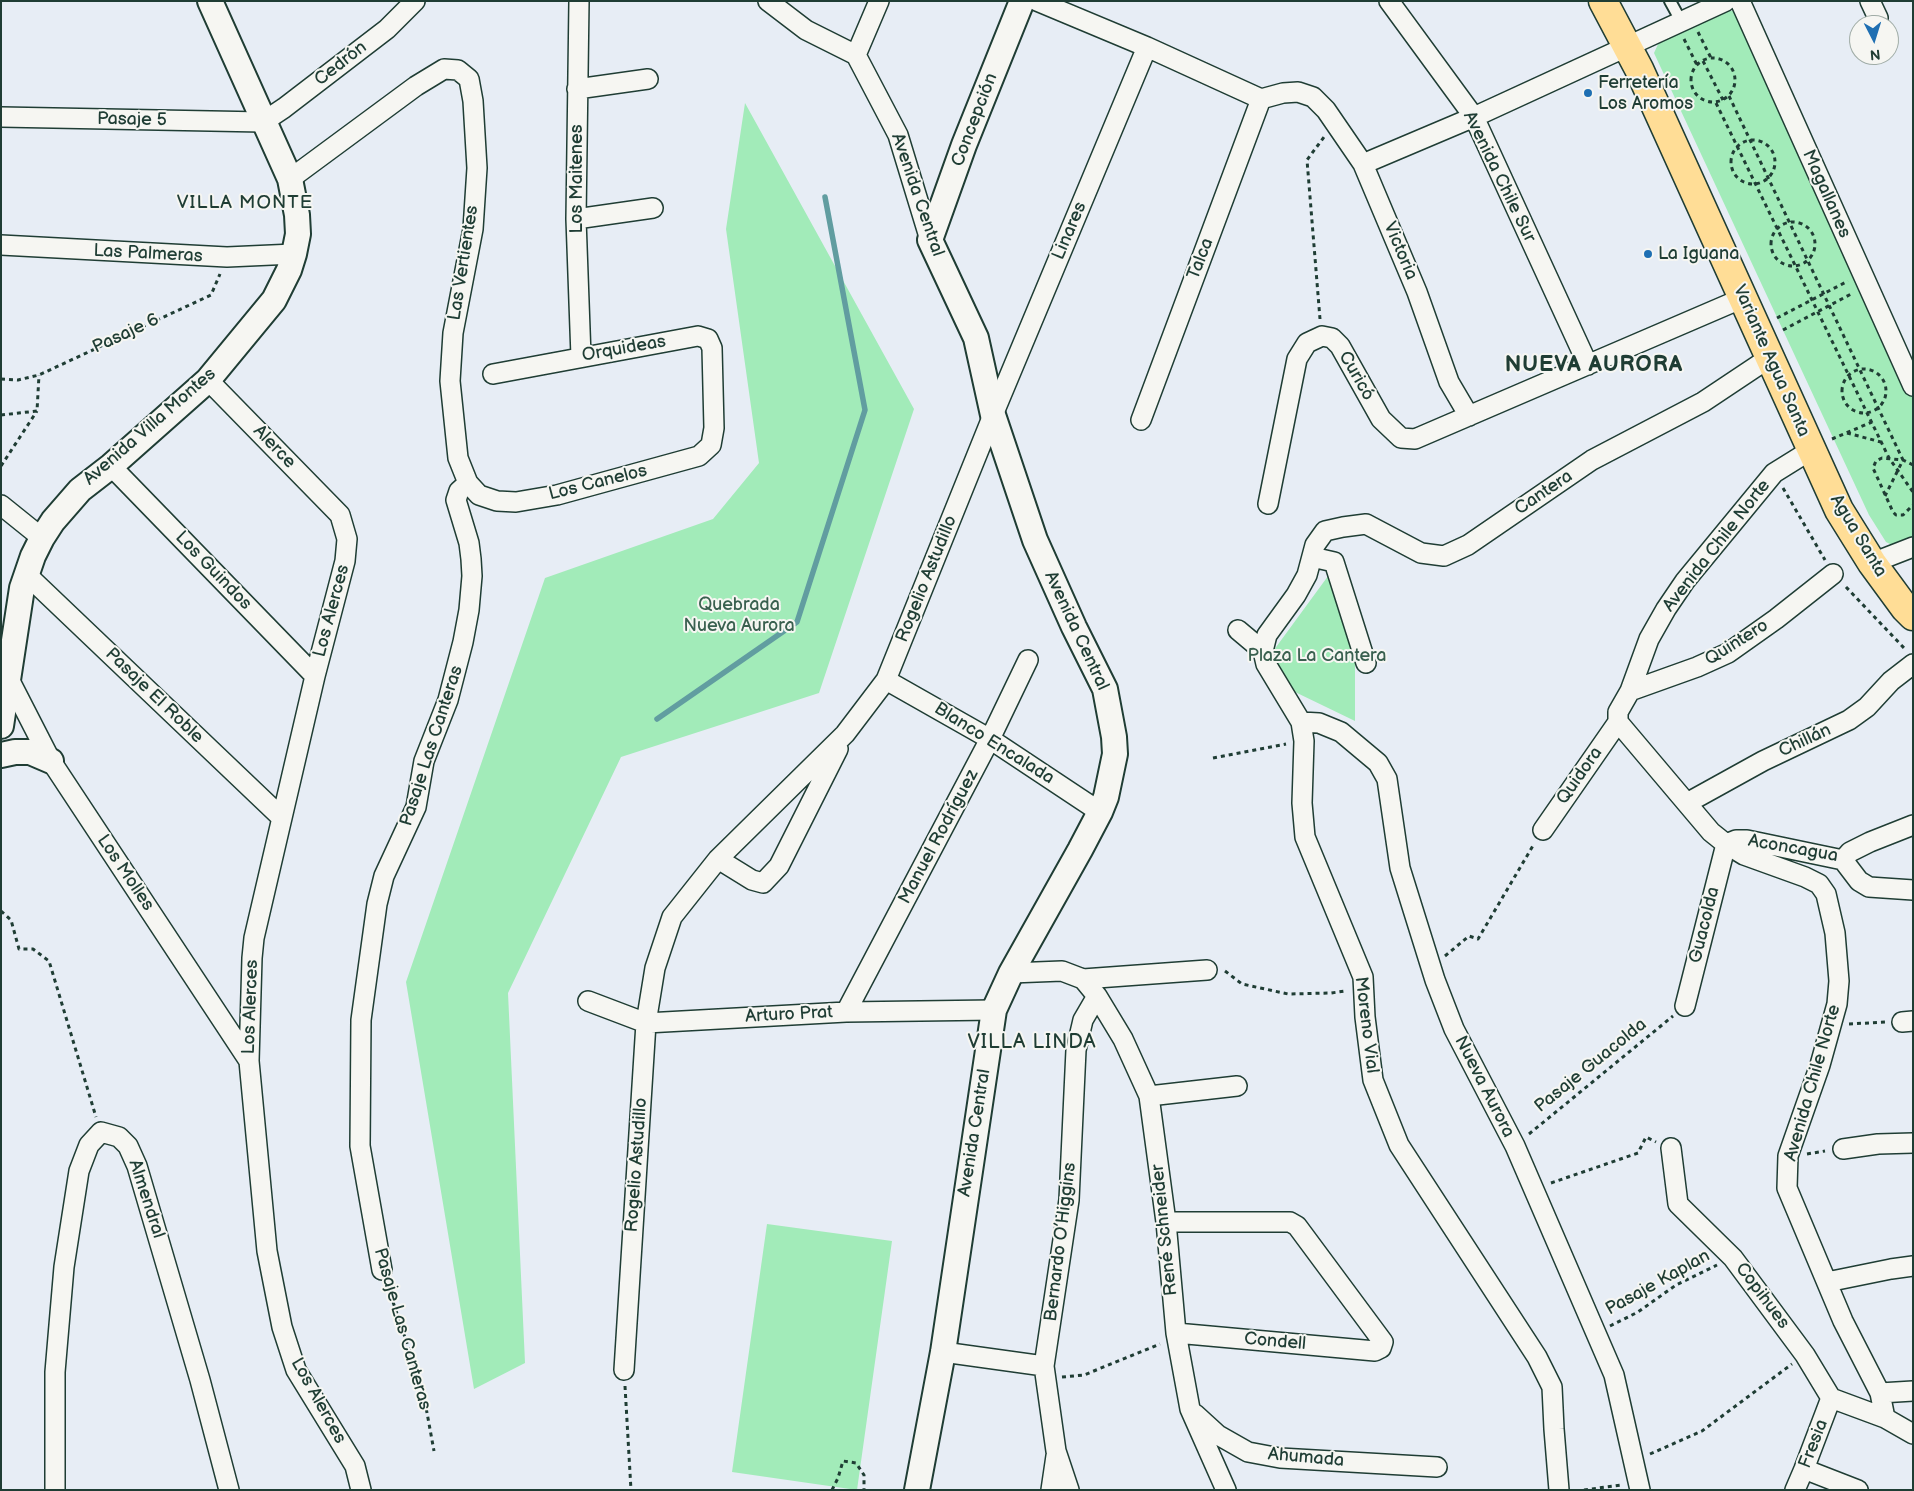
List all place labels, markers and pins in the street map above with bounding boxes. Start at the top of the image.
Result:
place label: Ferretería Los Aromos [1598,72,1693,115]
marker: Ferretería Los Aromos [1582,87,1594,99]
place label: La Iguana [1658,243,1739,265]
marker: La Iguana [1642,248,1654,260]

